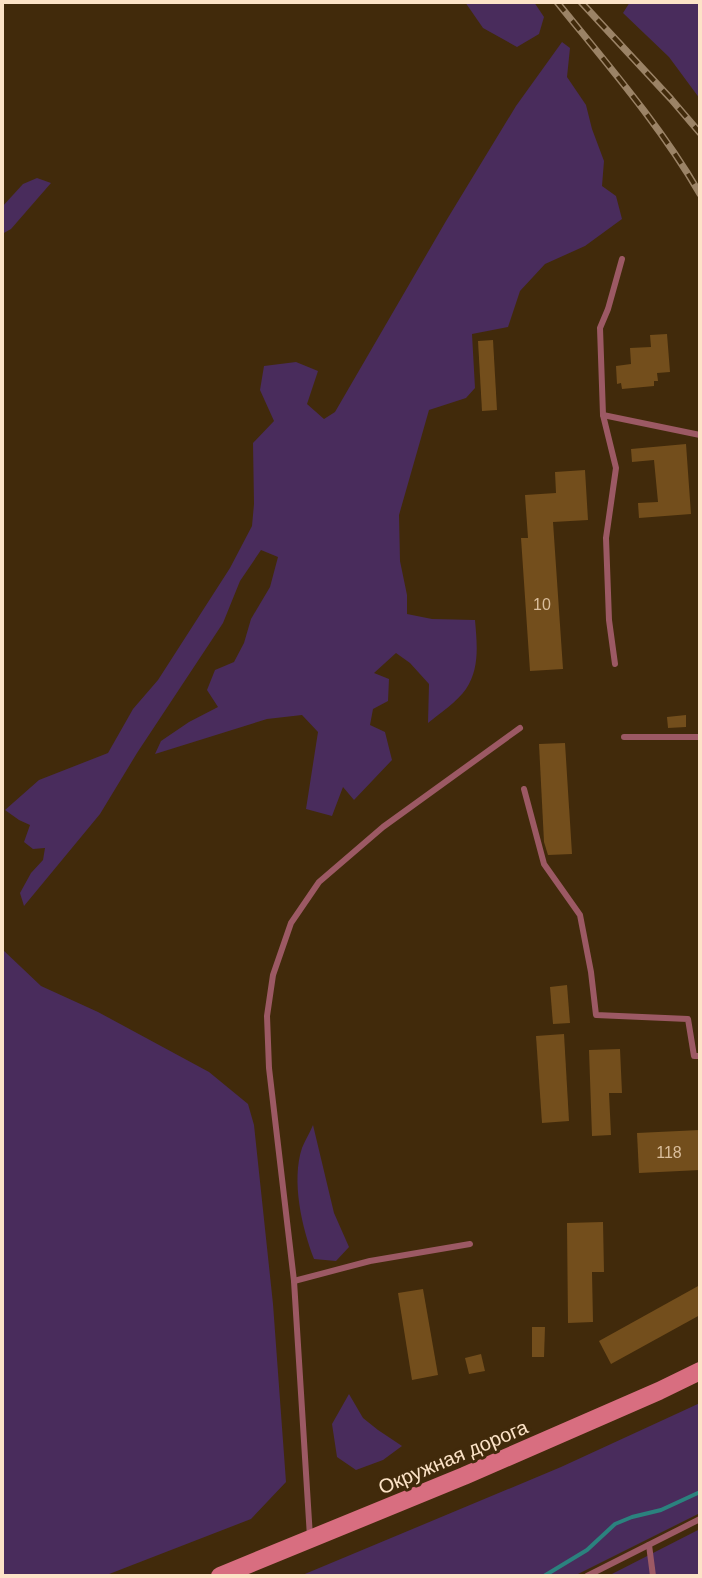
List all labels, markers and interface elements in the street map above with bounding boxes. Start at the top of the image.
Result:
house number: 10 [533,596,551,613]
house number: 118 [656,1144,682,1161]
street label: Окружная дорога [375,1415,532,1498]

